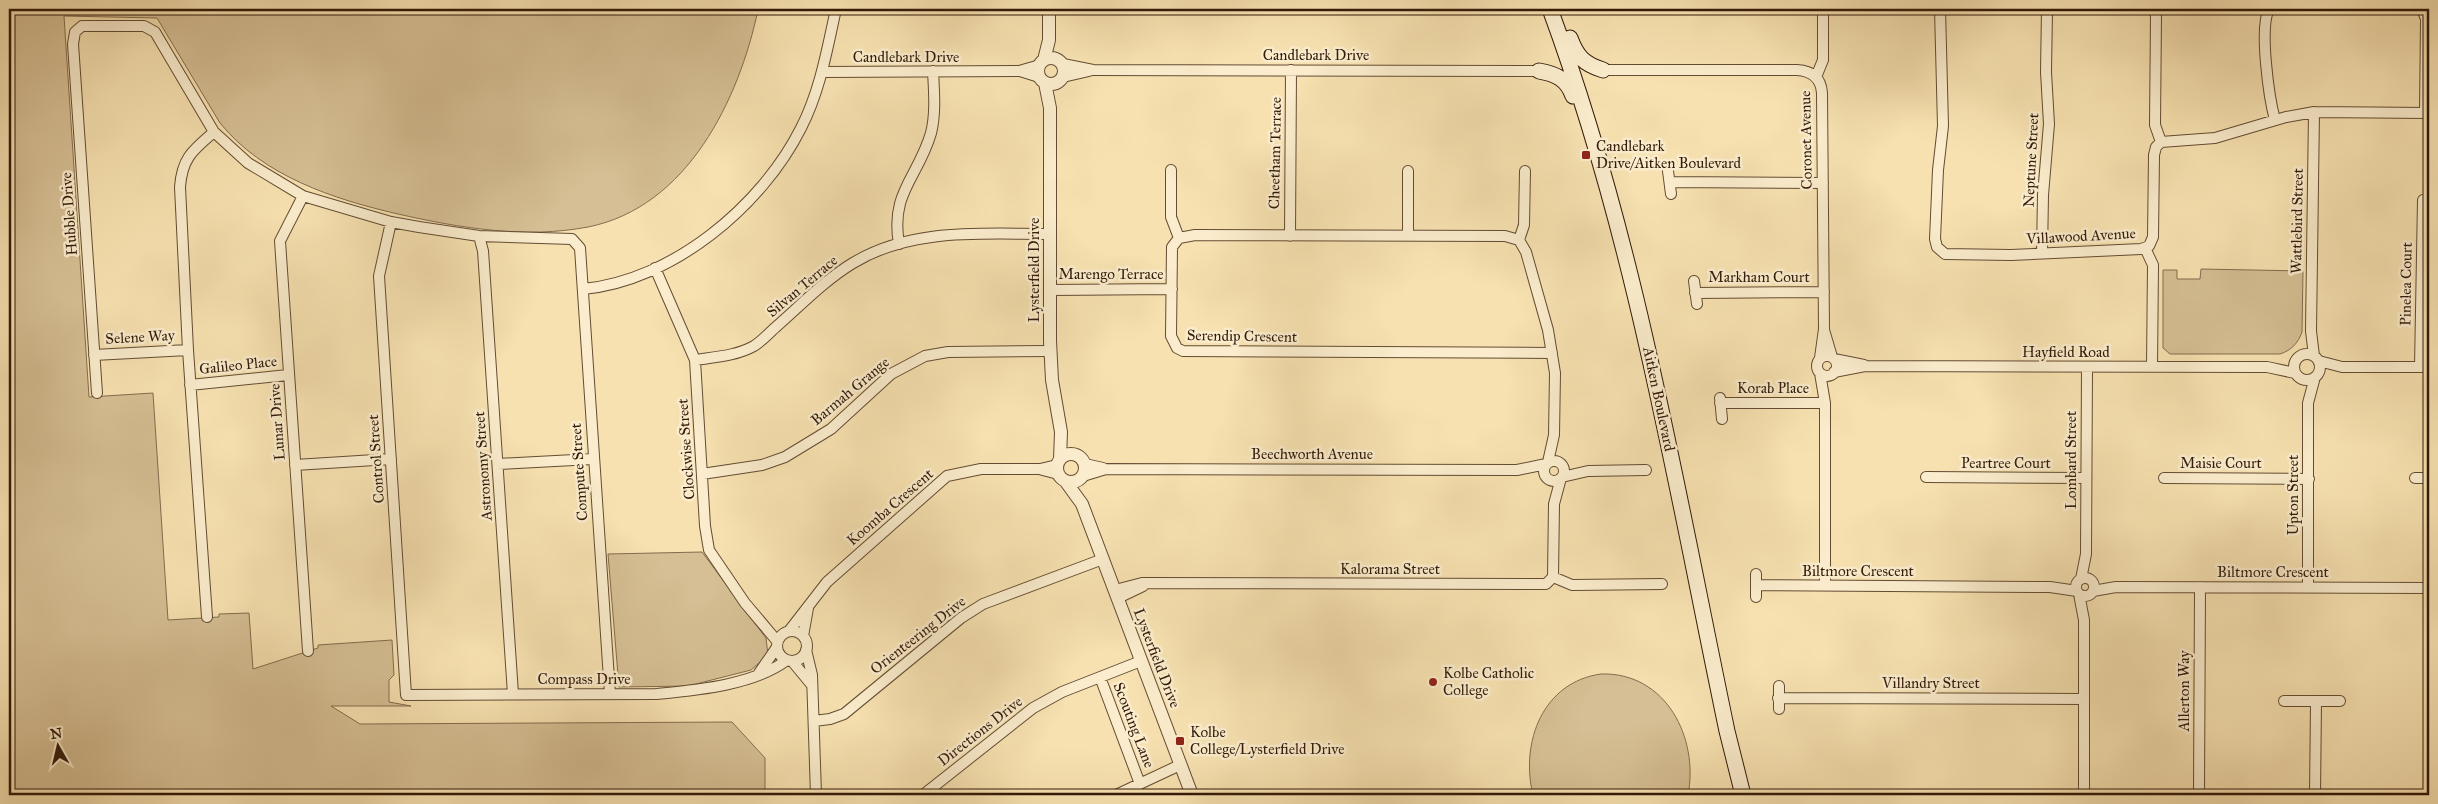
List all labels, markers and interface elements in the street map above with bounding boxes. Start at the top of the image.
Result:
street label: Candlebark Drive [1263,46,1369,64]
street label: Candlebark Drive [853,48,959,66]
street label: Coronet Avenue [1796,90,1816,190]
street label: Cheetham Terrace [1265,97,1285,209]
street label: Neptune Street [2020,112,2042,208]
place label: Candlebark Drive/Aitken Boulevard [1596,137,1741,172]
marker: Candlebark Drive/Aitken Boulevard [1580,149,1592,161]
street label: Wattlebird Street [2287,167,2307,274]
street label: Hubble Drive [57,172,81,256]
street label: Lysterfield Drive [1025,218,1043,322]
street label: Villawood Avenue [2025,224,2136,248]
street label: Pinelea Court [2396,241,2416,326]
street label: Silvan Terrace [763,251,841,321]
street label: Marengo Terrace [1058,265,1164,283]
street label: Markham Court [1708,268,1810,286]
street label: Selene Way [105,326,176,348]
street label: Serendip Crescent [1187,326,1298,346]
street label: Hayfield Road [2022,343,2110,361]
street label: Aitken Boulevard [1639,344,1679,453]
street label: Galileo Place [198,352,278,378]
street label: Barmah Grange [807,353,893,429]
street label: Korab Place [1737,379,1809,397]
street label: Lunar Drive [265,383,289,461]
street label: Clockwise Street [673,397,699,500]
street label: Astronomy Street [470,410,496,522]
street label: Lombard Street [2062,410,2080,509]
street label: Control Street [364,413,388,504]
street label: Compute Street [567,422,591,522]
street label: Beechworth Avenue [1251,445,1373,463]
street label: Peartree Court [1961,454,2052,472]
street label: Maisie Court [2180,454,2263,472]
street label: Upton Street [2284,454,2302,535]
street label: Koomba Crescent [843,464,937,549]
street label: Kalorama Street [1340,560,1441,578]
street label: Biltmore Crescent [1802,562,1915,580]
street label: Biltmore Crescent [2217,563,2330,581]
street label: Orienteering Drive [867,592,969,678]
street label: Lysterfield Drive [1130,606,1184,710]
street label: Allerton Way [2175,650,2193,733]
place label: Kolbe Catholic College [1443,664,1534,699]
street label: Compass Drive [537,670,631,688]
street label: Villandry Street [1881,674,1981,692]
marker: Kolbe Catholic College [1427,676,1439,688]
street label: Scouting Lane [1109,680,1159,770]
street label: Directions Drive [934,692,1026,770]
north arrow [32,722,82,772]
place label: Kolbe College/Lysterfield Drive [1190,723,1344,758]
text: N [49,724,63,743]
marker: Kolbe College/Lysterfield Drive [1174,735,1186,747]

